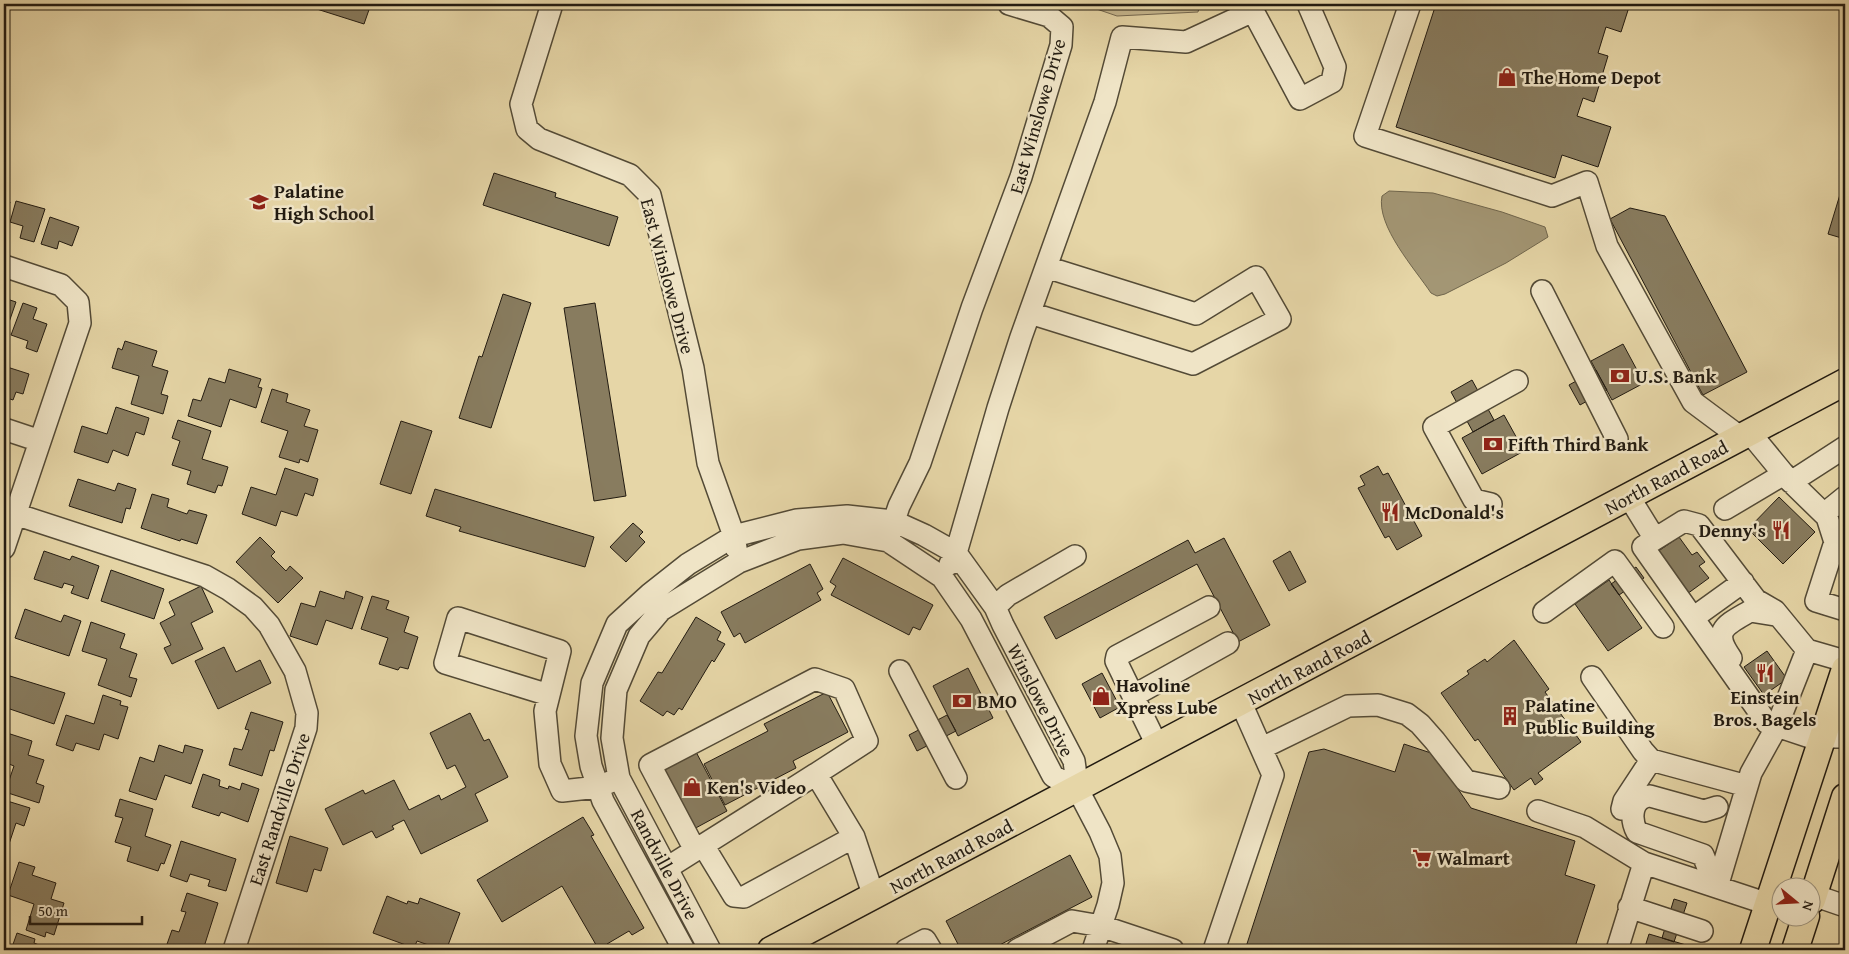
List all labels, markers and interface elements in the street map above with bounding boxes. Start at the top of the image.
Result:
street label: East Winslowe Drive [1001,35,1073,197]
place label: The Home Depot [1522,63,1662,91]
shop icon: The Home Depot [1496,66,1518,88]
place label: Palatine High School [274,177,374,227]
school or university icon: Palatine High School [248,191,270,213]
street label: East Winslowe Drive [634,195,702,357]
place label: U.S. Bank [1635,362,1716,390]
bank icon: U.S. Bank [1609,365,1631,387]
place label: Fifth Third Bank [1508,430,1649,458]
street label: North Rand Road [1599,432,1733,521]
bank icon: Fifth Third Bank [1482,433,1504,455]
place label: McDonald's [1405,498,1504,526]
restaurant icon: McDonald's [1379,501,1401,523]
place label: Denny's [1699,516,1766,544]
restaurant icon: Denny's [1770,519,1792,541]
street label: North Rand Road [1242,622,1376,711]
street label: Winslowe Drive [1001,639,1081,761]
restaurant icon: Einstein Bros. Bagels [1754,662,1776,684]
place label: Havoline Xpress Lube [1116,671,1218,721]
place label: Einstein Bros. Bagels [1714,683,1816,733]
shop icon: Havoline Xpress Lube [1090,685,1112,707]
place label: BMO [977,687,1017,715]
bank icon: BMO [951,690,973,712]
place label: Palatine Public Building [1525,691,1656,741]
building icon: Palatine Public Building [1499,705,1521,727]
street label: East Randville Drive [241,729,317,889]
place label: Ken's Video [707,773,806,801]
shop icon: Ken's Video [681,776,703,798]
street label: Randville Drive [624,804,706,924]
street label: North Rand Road [884,811,1018,900]
place label: Walmart [1437,844,1511,872]
supermarket icon: Walmart [1411,847,1433,869]
north arrow [1772,876,1822,926]
scale bar [30,894,142,926]
text: N [1797,898,1819,914]
text: 50 m [38,900,69,921]

